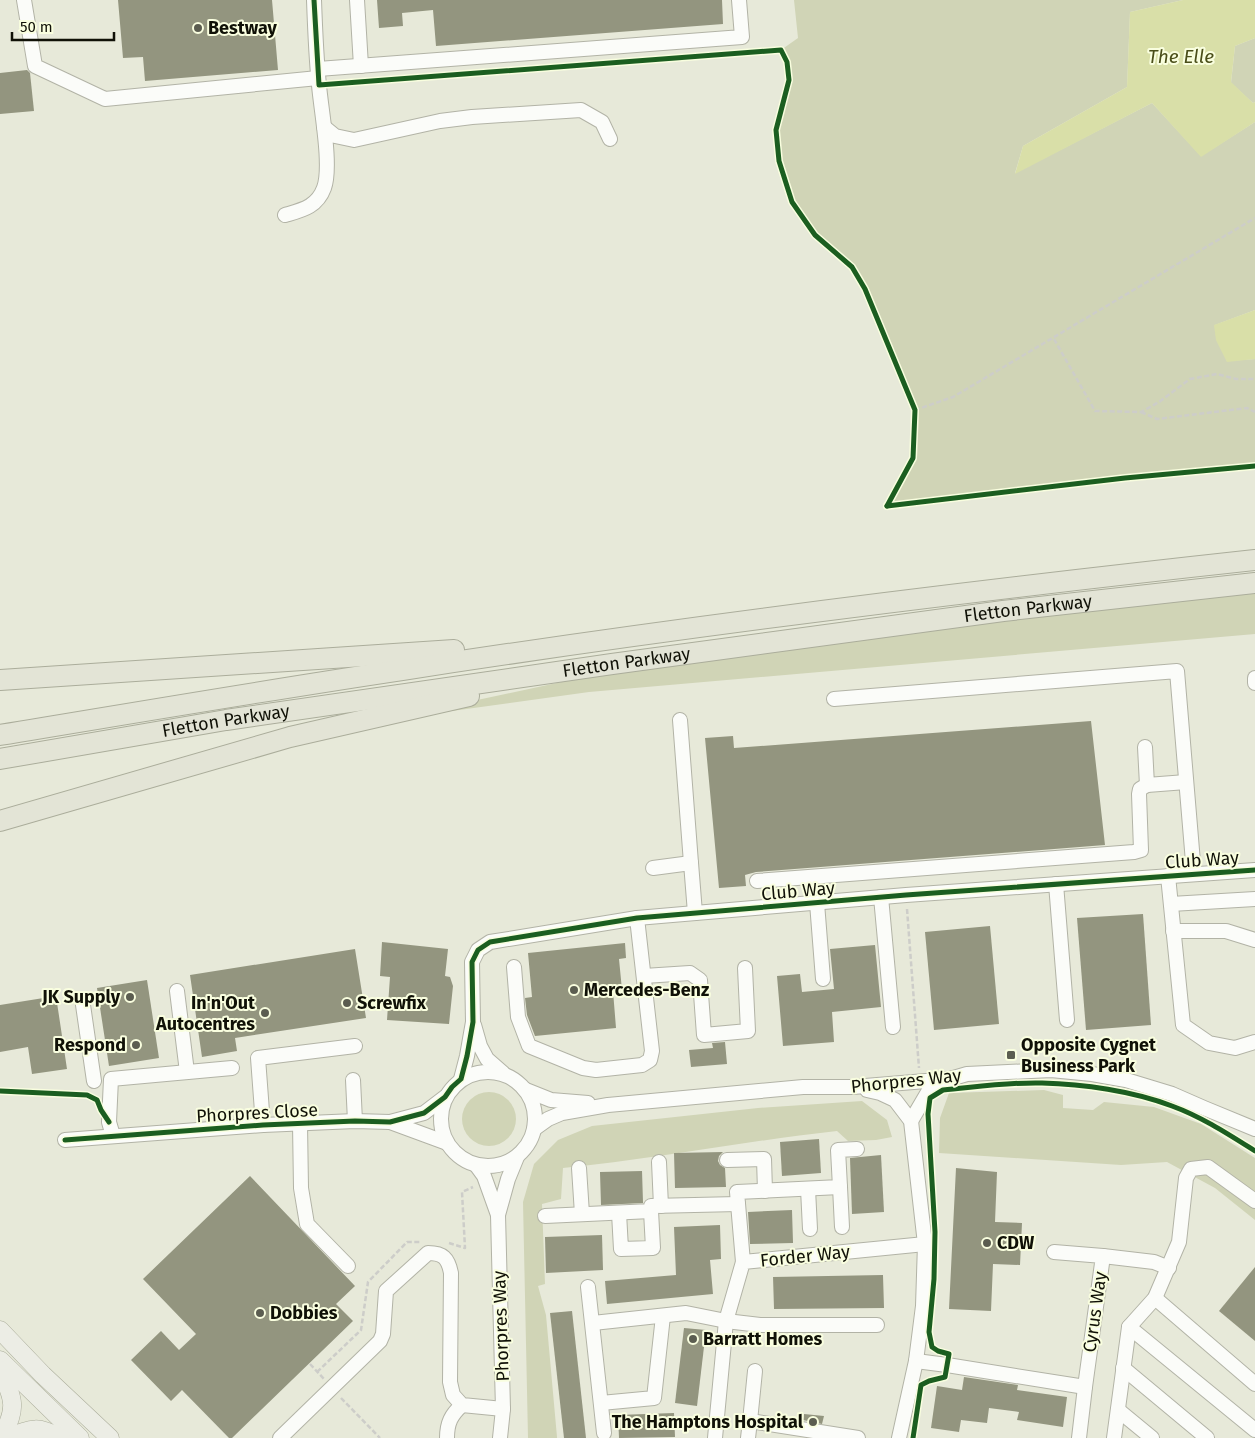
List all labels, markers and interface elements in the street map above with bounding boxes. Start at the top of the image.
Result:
scale bar [12,10,115,42]
place label: Bestway [208,17,278,39]
text: 50 m [20,18,53,36]
marker: Bestway [192,22,204,34]
water label: The Elle [1148,45,1214,68]
street label: Fletton Parkway [963,590,1093,627]
street label: Fletton Parkway [561,642,692,682]
street label: Fletton Parkway [160,700,291,742]
street label: Club Way [1164,846,1240,874]
street label: Club Way [760,877,836,905]
place label: Mercedes-Benz [584,979,709,1001]
marker: Mercedes-Benz [568,984,580,996]
place label: JK Supply [41,986,121,1008]
marker: JK Supply [124,991,136,1003]
place label: In'n'Out Autocentres [155,992,256,1035]
place label: Screwfix [357,992,427,1014]
marker: Screwfix [341,997,353,1009]
marker: In'n'Out Autocentres [259,1007,271,1019]
place label: Respond [54,1034,126,1056]
place label: Opposite Cygnet Business Park [1021,1034,1157,1077]
marker: Respond [130,1039,142,1051]
marker: Opposite Cygnet Business Park [1005,1049,1017,1061]
street label: Phorpres Way [850,1064,962,1098]
street label: Phorpres Close [196,1099,318,1127]
place label: CDW [997,1232,1035,1254]
marker: CDW [981,1237,993,1249]
street label: Forder Way [759,1240,851,1272]
street label: Phorpres Way [488,1270,514,1382]
street label: Cyrus Way [1078,1270,1112,1354]
place label: Dobbies [270,1302,338,1324]
marker: Dobbies [254,1307,266,1319]
place label: Barratt Homes [703,1328,822,1350]
marker: Barratt Homes [687,1333,699,1345]
place label: The Hamptons Hospital [612,1411,804,1433]
marker: The Hamptons Hospital [807,1416,819,1428]

